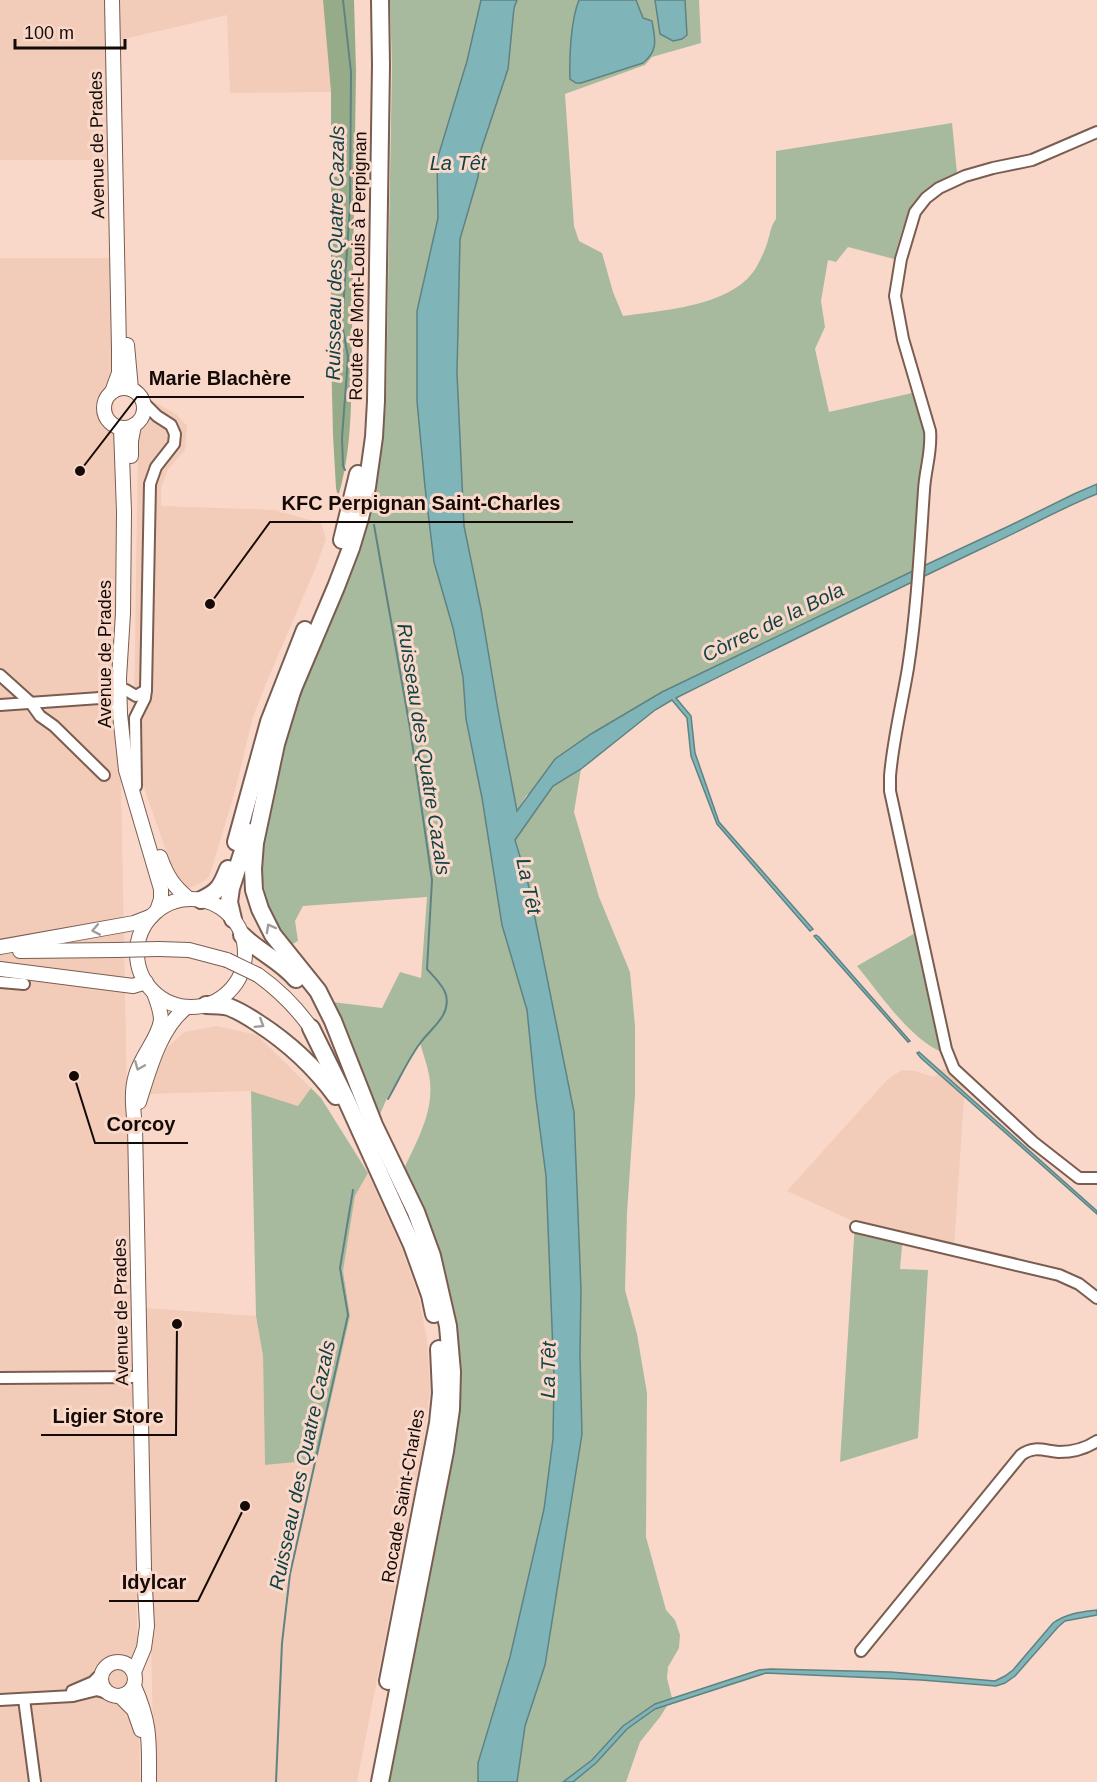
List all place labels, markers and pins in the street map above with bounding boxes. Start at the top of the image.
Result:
callout: Marie Blachère [137,359,304,397]
callout: KFC Perpignan Saint-Charles [270,484,573,522]
callout: Corcoy [95,1105,188,1143]
callout: Ligier Store [41,1397,176,1435]
callout: Idylcar [109,1563,198,1601]

